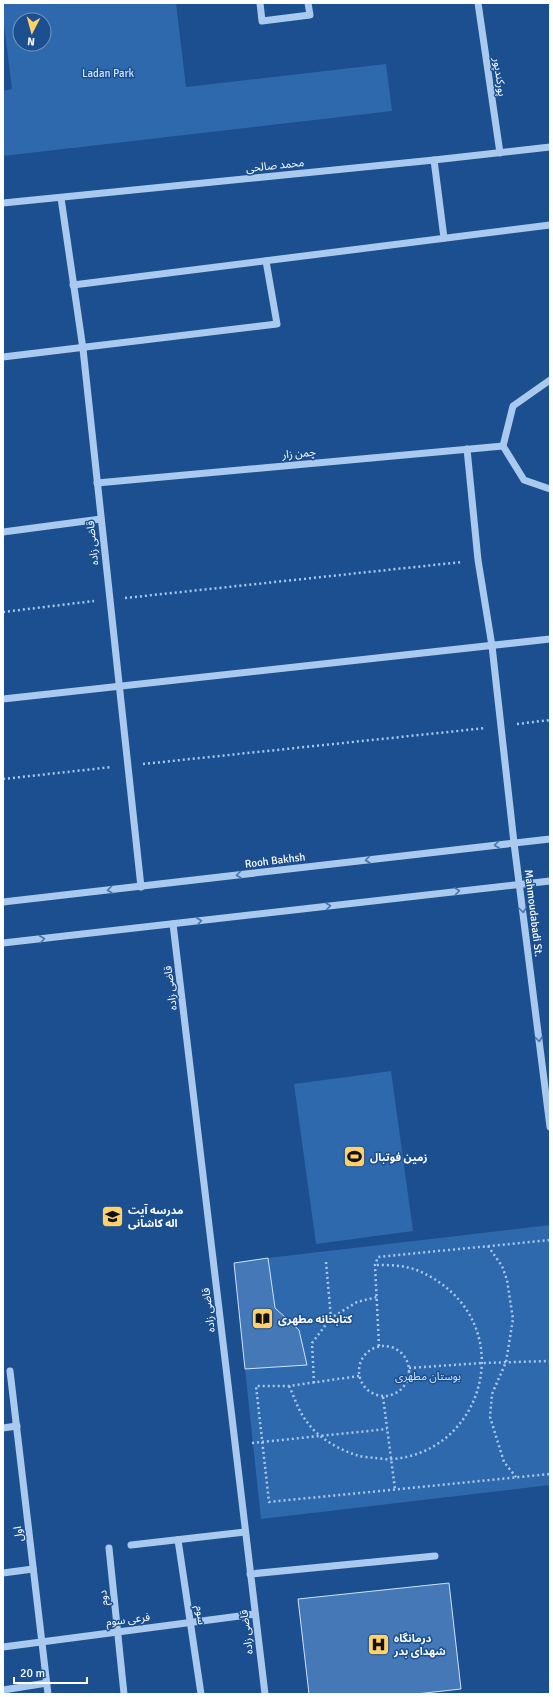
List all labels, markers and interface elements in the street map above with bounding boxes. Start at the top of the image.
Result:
north arrow [12,12,52,52]
text: N [27,35,35,48]
street label: پورکندپور [489,56,509,97]
park label: Ladan Park [82,67,135,80]
street label: محمد صالحی [245,156,305,175]
street label: چمن زار [281,446,317,463]
street label: قاضی زاده [84,520,101,566]
one-way arrow [494,841,500,850]
street label: Rooh Bakhsh [244,850,306,871]
one-way arrow [365,855,371,864]
street label: Mahmoudabadi St. [522,869,545,958]
one-way arrow [236,870,242,879]
one-way arrow [107,885,113,894]
one-way arrow [454,887,460,896]
one-way arrow [325,902,331,911]
one-way arrow [518,907,527,913]
one-way arrow [196,917,202,926]
one-way arrow [39,935,45,944]
street label: قاضی زاده [161,965,180,1011]
one-way arrow [534,1036,543,1042]
sports icon: زمین فوتبال [341,1144,367,1170]
place label: زمین فوتبال [370,1151,427,1164]
school or university icon: مدرسه آیت اله کاشانی [99,1203,125,1229]
place label: مدرسه آیت اله کاشانی [128,1204,183,1230]
street label: قاضی زاده [199,1287,218,1333]
library icon: کتابخانه مطهری [250,1306,276,1332]
place label: کتابخانه مطهری [278,1313,353,1326]
park label: بوستان مطهری [395,1370,461,1383]
street label: اول [11,1526,26,1542]
street label: دوم [96,1589,112,1606]
street label: سوم [192,1605,208,1626]
street label: قاضی زاده [237,1609,256,1655]
street label: فرعی سوم [105,1610,151,1630]
hospital icon: درمانگاه شهدای بدر [366,1631,392,1657]
place label: درمانگاه شهدای بدر [393,1632,446,1658]
scale bar [14,1659,87,1685]
text: 20 m [20,1666,45,1681]

